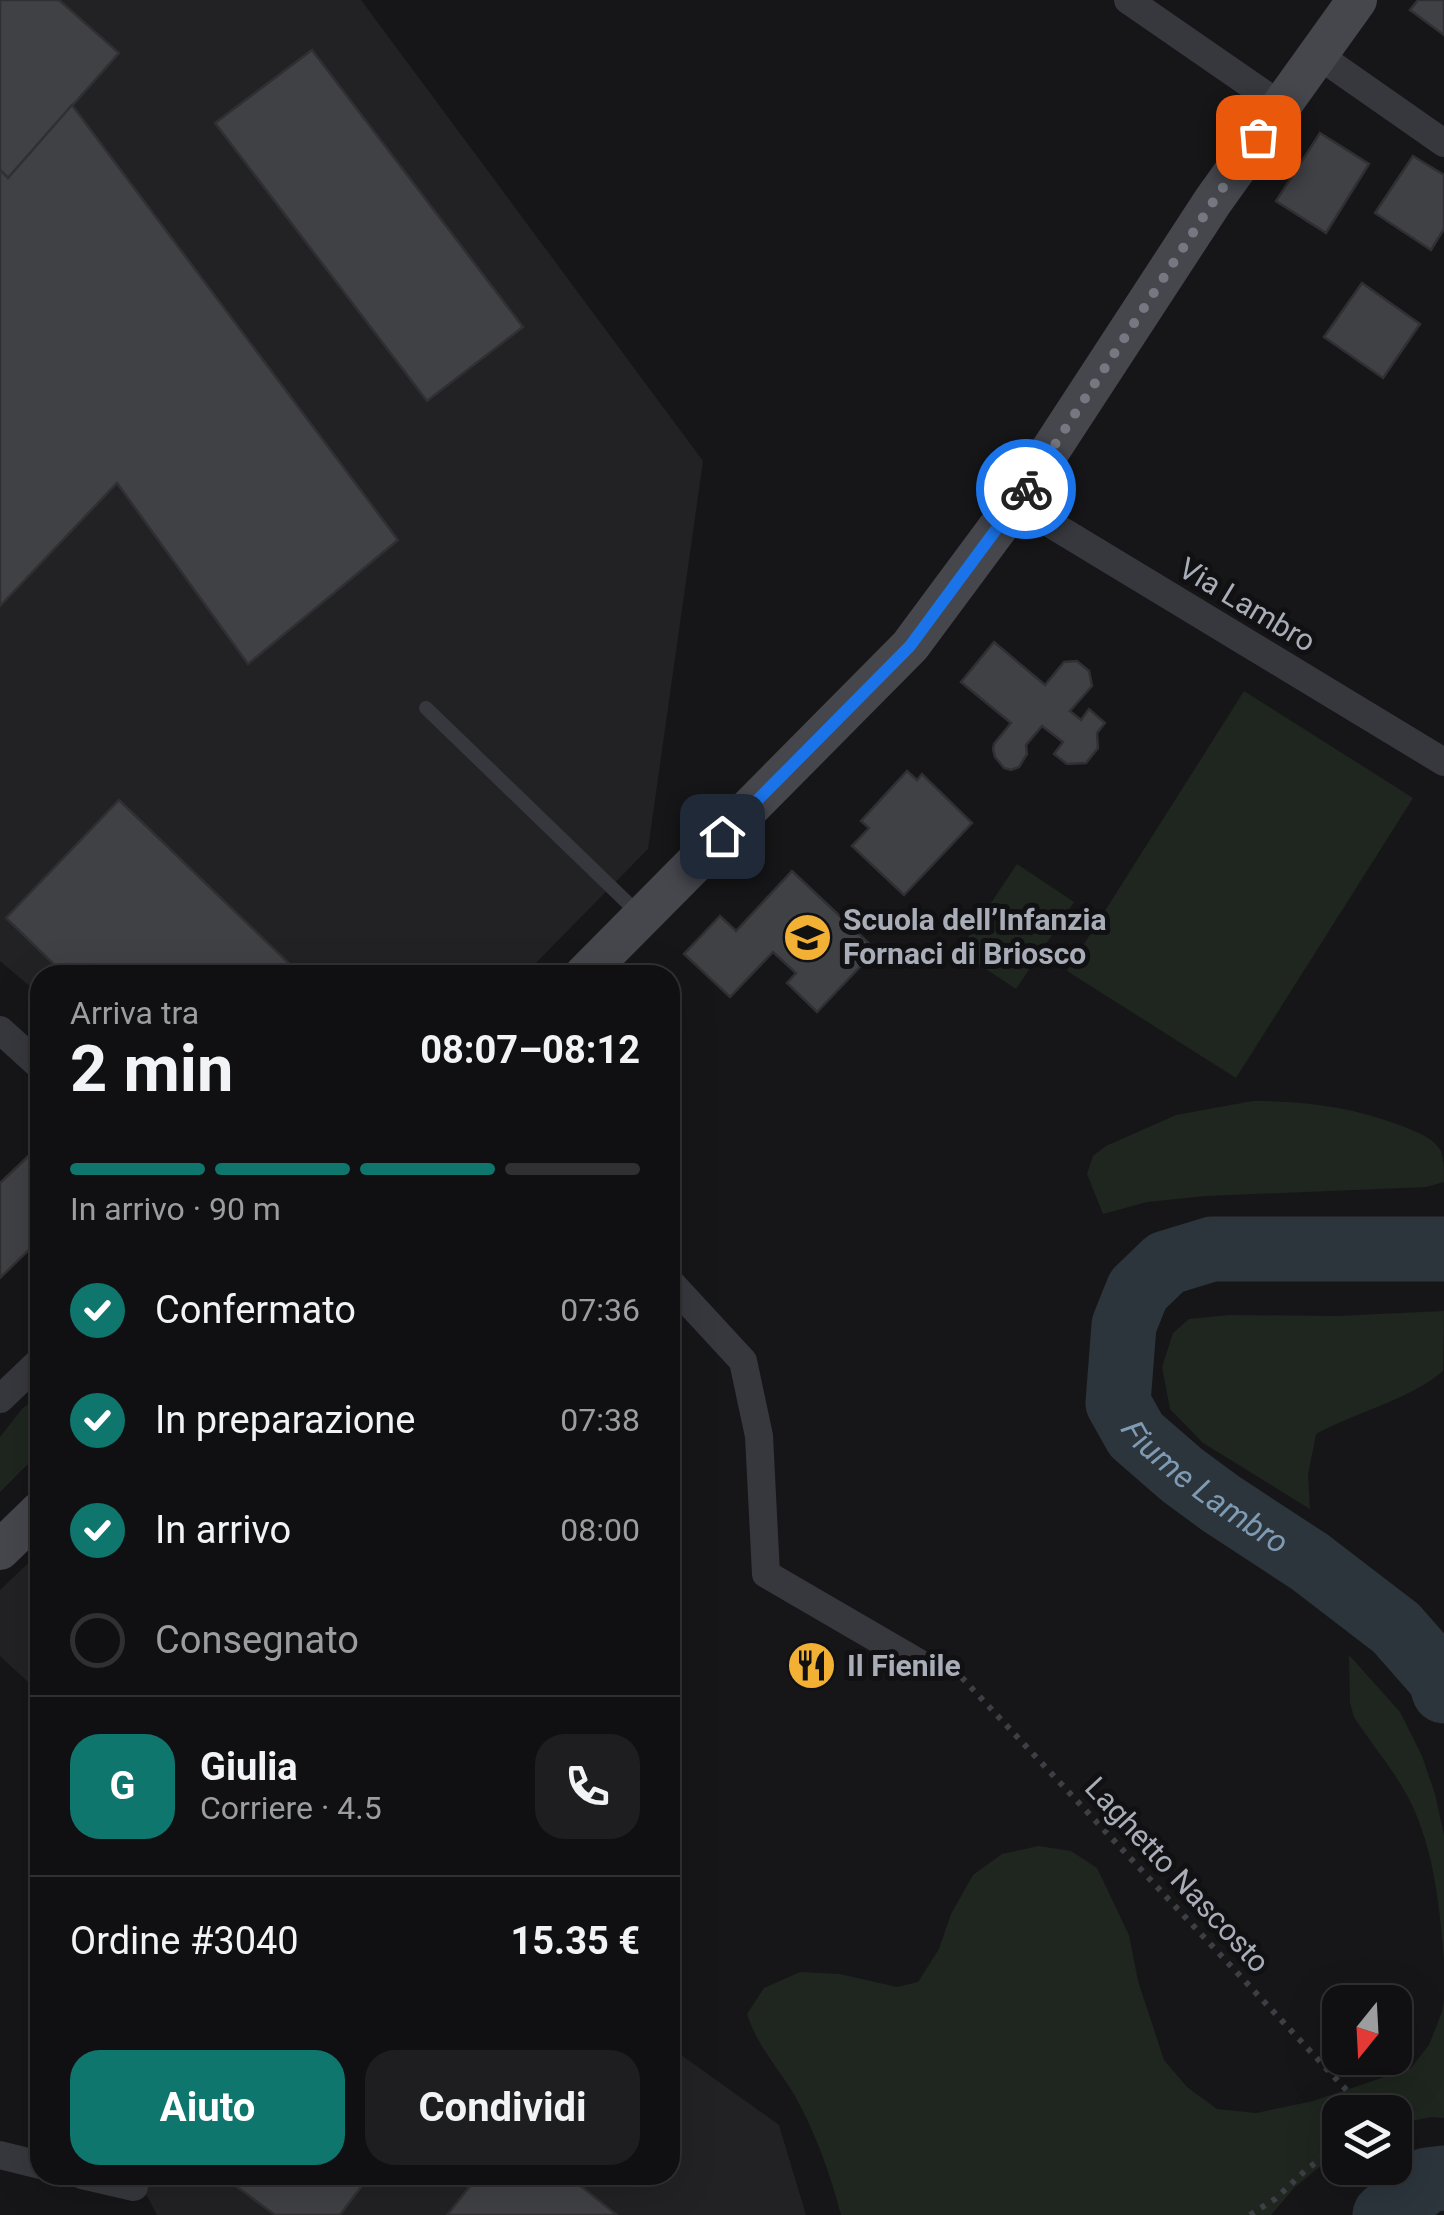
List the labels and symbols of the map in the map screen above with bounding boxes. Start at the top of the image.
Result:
pin [1216,95,1301,180]
courier [976,439,1076,539]
street label: Via Lambro [1173,550,1322,659]
pin [680,794,765,879]
place label: Scuola dell’Infanzia Fornaci di Briosco [843,902,1107,971]
school or university icon: Scuola dell’Infanzia Fornaci di Briosco [782,911,834,963]
water label: Fiume Lambro [1113,1414,1296,1562]
restaurant icon: Il Fienile [786,1640,838,1692]
place label: Il Fienile [847,1648,961,1683]
street label: Laghetto Nascosto [1078,1770,1277,1979]
north arrow [1322,1985,1412,2075]

